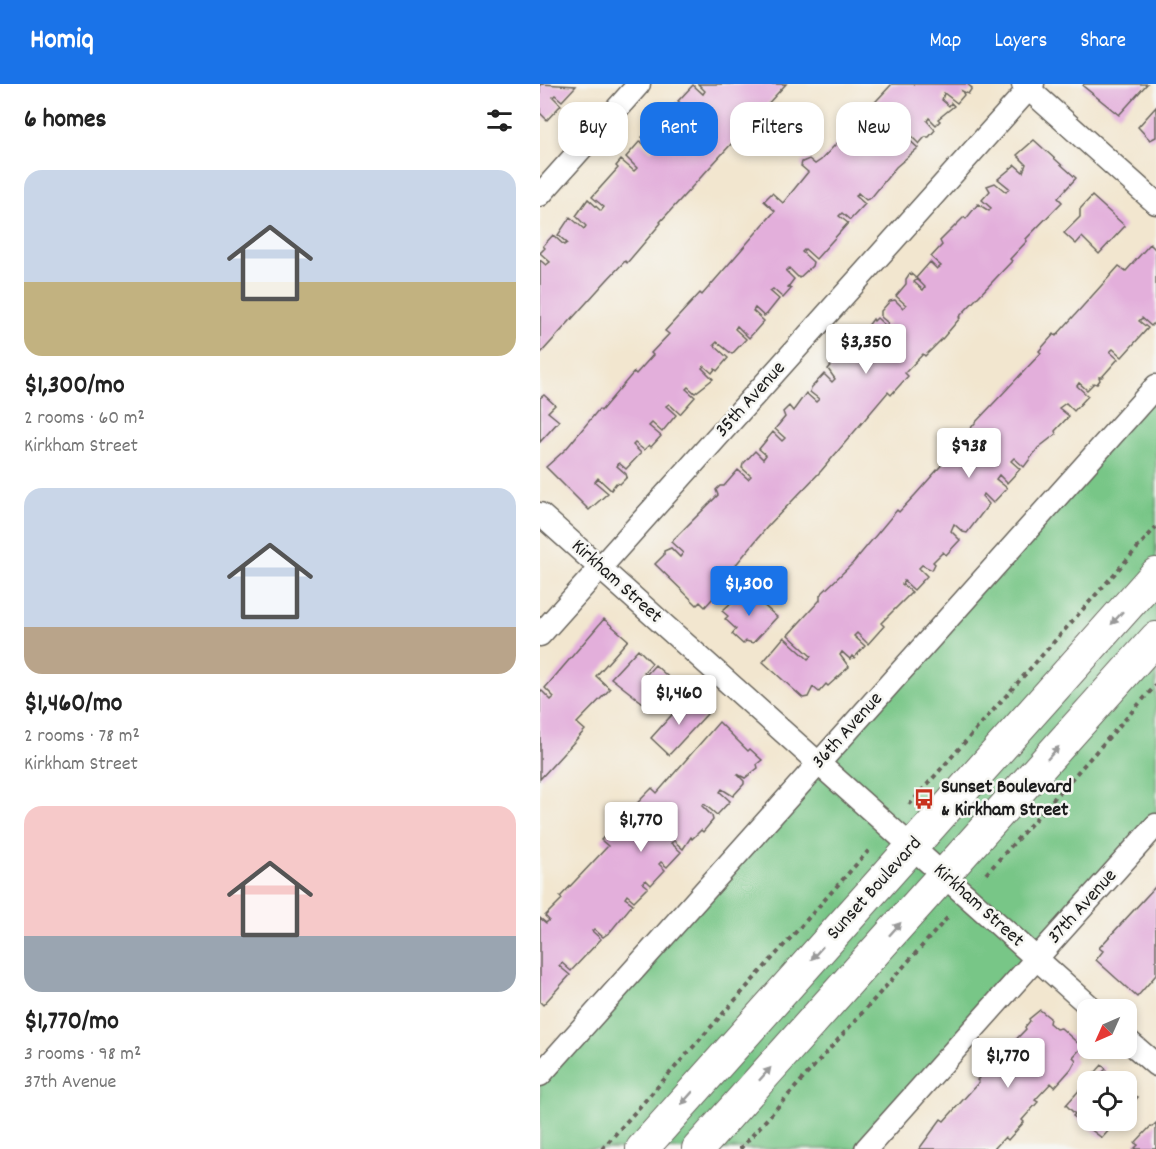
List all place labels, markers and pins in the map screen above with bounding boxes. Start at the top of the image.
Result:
pin: $3,350 [817,324,915,375]
pin: $938 [933,428,1005,479]
pin: $1,300 [700,566,798,617]
pin: $1,460 [630,675,728,726]
place label: Sunset Boulevard & Kirkham Street [941,774,1072,825]
bus stop icon: Sunset Boulevard & Kirkham Street [912,787,936,811]
pin: $1,770 [592,802,690,853]
pin: $1,770 [959,1038,1057,1089]

